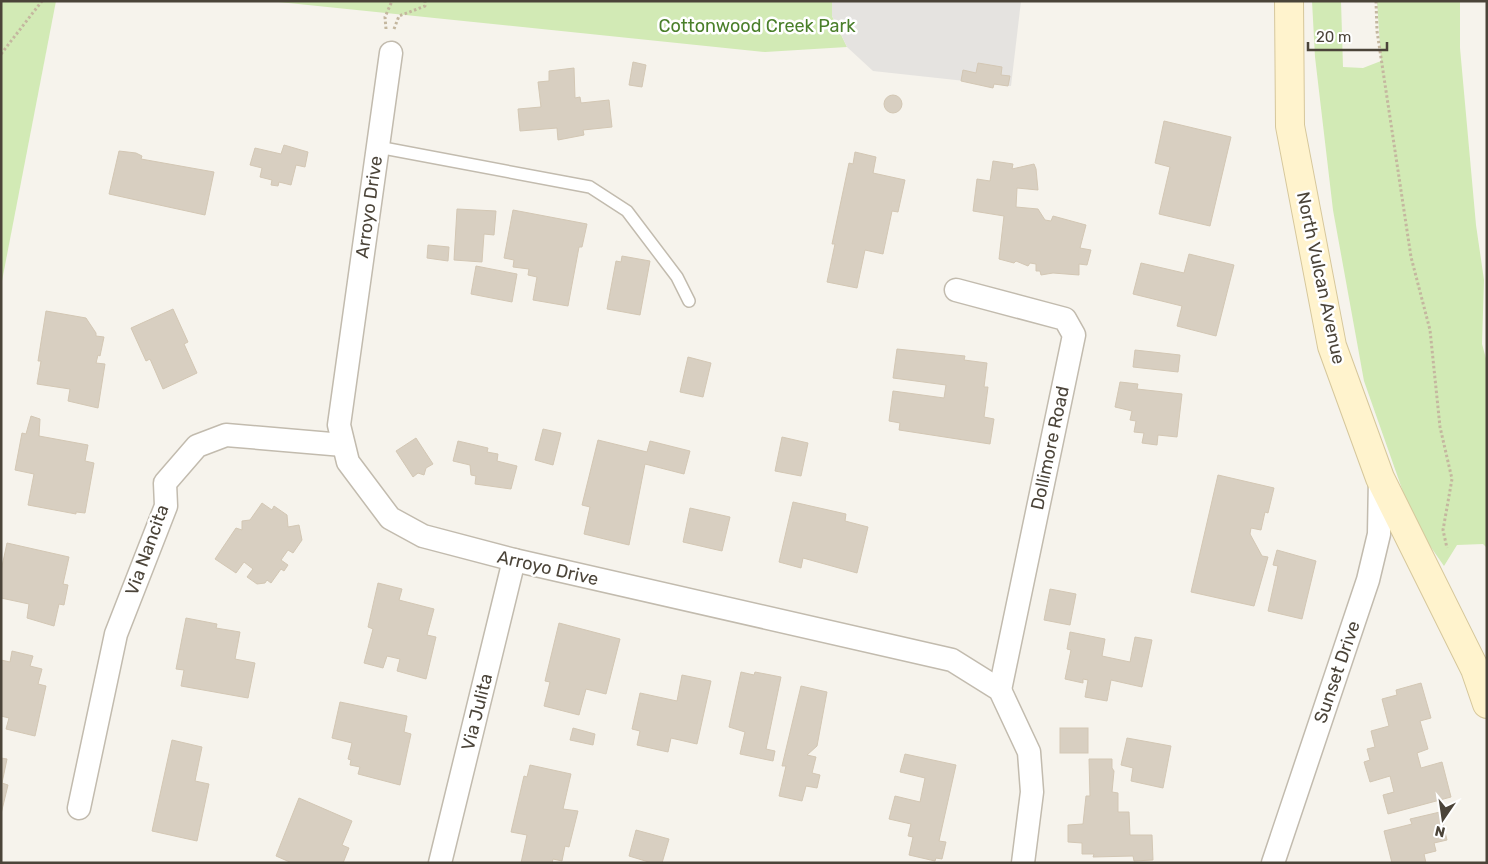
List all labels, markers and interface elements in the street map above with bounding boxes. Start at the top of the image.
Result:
park label: Cottonwood Creek Park [658,15,856,37]
scale bar [1308,20,1387,52]
text: 20 m [1316,28,1351,46]
street label: Arroyo Drive [351,154,387,260]
street label: North Vulcan Avenue [1292,190,1350,366]
street label: Dollimore Road [1026,384,1074,512]
street label: Via Nancita [120,502,174,598]
street label: Arroyo Drive [495,546,601,590]
street label: Sunset Drive [1309,618,1365,726]
street label: Via Julita [457,671,497,753]
north arrow [1418,794,1468,844]
text: N [1433,822,1447,841]

